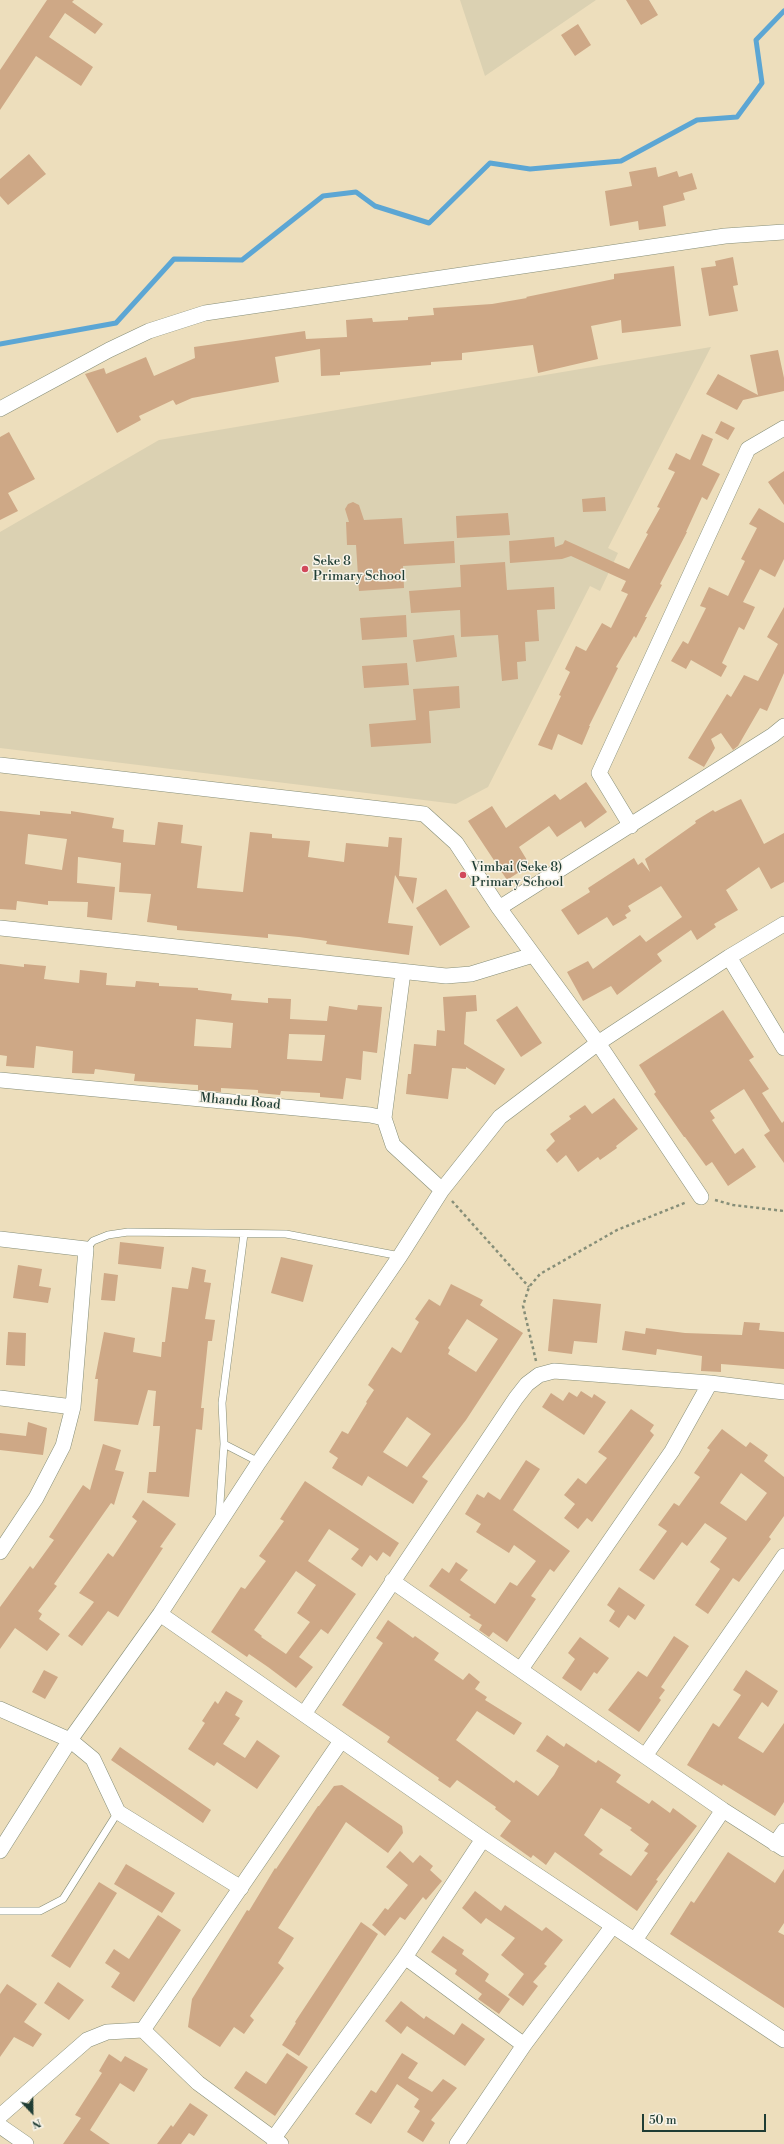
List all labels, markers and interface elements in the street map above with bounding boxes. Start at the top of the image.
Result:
place label: Seke 8 Primary School [313,554,405,585]
marker: Seke 8 Primary School [300,564,310,574]
place label: Vimbai (Seke 8) Primary School [471,860,563,891]
marker: Vimbai (Seke 8) Primary School [458,870,468,880]
street label: Mhandu Road [199,1091,281,1113]
north arrow [12,2092,52,2132]
scale bar [644,2106,768,2132]
text: 50 m [649,2113,677,2128]
text: N [30,2115,43,2131]

